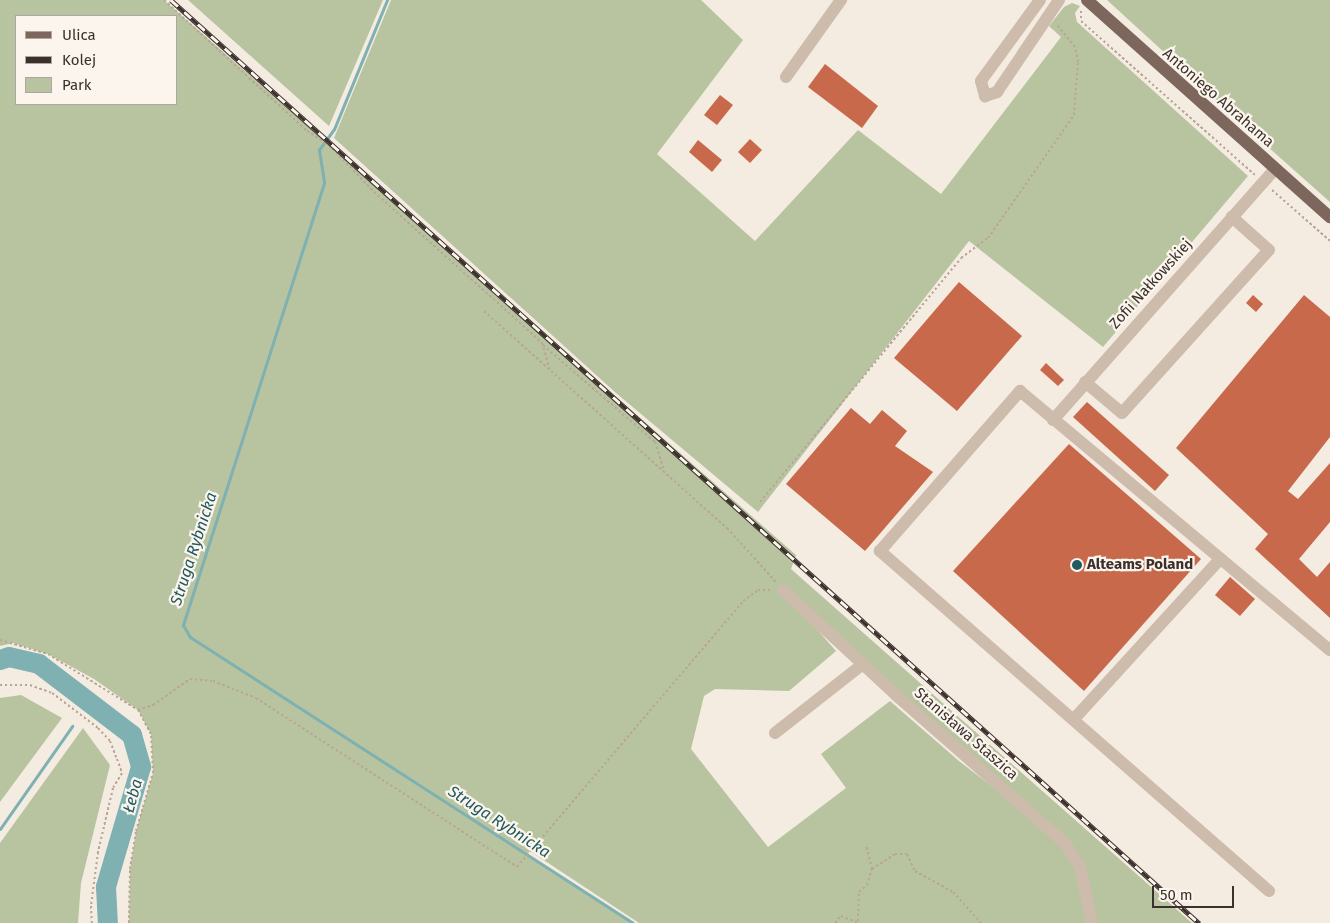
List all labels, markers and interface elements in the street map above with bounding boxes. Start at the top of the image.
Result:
legend [15,15,178,105]
text: Ulica [62,26,96,44]
street label: Antoniego Abrahama [1159,45,1277,151]
text: Kolej [62,51,96,69]
text: Park [62,76,92,94]
street label: Zofii Nałkowskiej [1106,235,1196,333]
water label: Struga Rybnicka [167,490,221,608]
place label: Alteams Poland [1087,556,1193,574]
marker: Alteams Poland [1071,559,1083,571]
street label: Stanisława Staszica [911,684,1021,784]
water label: Łeba [119,777,147,815]
water label: Struga Rybnicka [444,782,554,862]
scale bar [1155,876,1238,908]
text: 50 m [1160,886,1193,904]

